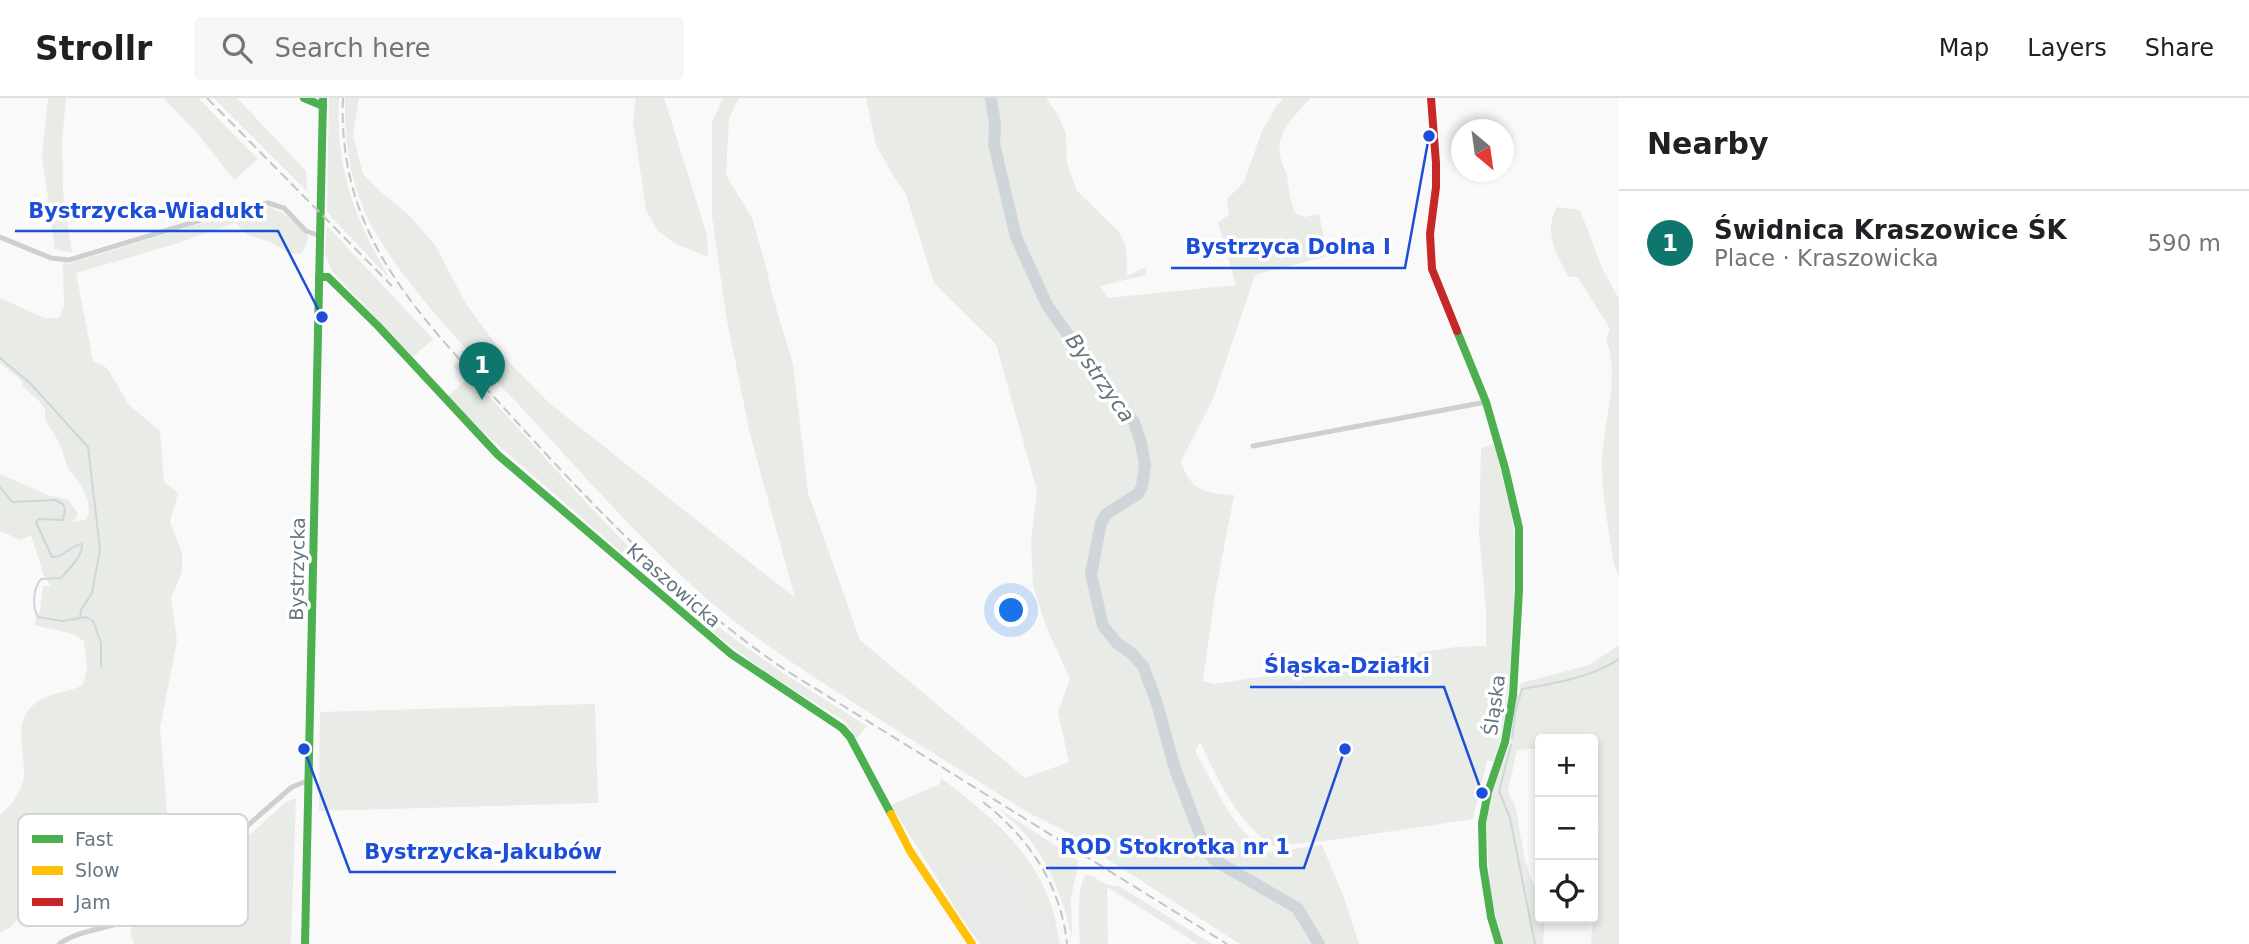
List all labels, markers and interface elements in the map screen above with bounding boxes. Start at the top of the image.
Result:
search box [194,17,684,80]
text: Strollr [35,29,152,68]
icon: search [218,29,256,67]
text: Search here [274,33,431,63]
text: Map [1939,34,1989,62]
text: Layers [2027,34,2107,62]
text: Share [2145,34,2214,62]
north arrow [1451,119,1514,182]
text: Nearby [1647,126,1769,161]
callout: Bystrzycka-Wiadukt [15,189,278,231]
text: Bystrzycka-Wiadukt [28,199,264,223]
text: Świdnica Kraszowice ŚK [1714,215,2067,245]
callout: Bystrzyca Dolna I [1171,226,1405,268]
text: 1 [1662,230,1678,256]
text: 590 m [2147,230,2221,256]
text: Bystrzyca Dolna I [1185,235,1391,259]
text: Place · Kraszowicka [1714,245,1939,271]
water label: Bystrzyca [1061,329,1139,427]
pin: 1 [459,342,505,400]
street label: Bystrzycka [285,517,309,621]
street label: Kraszowicka [623,538,725,632]
your location [994,593,1028,627]
callout: Śląska-Działki [1250,645,1444,687]
text: Śląska-Działki [1264,653,1430,678]
street label: Śląska [1478,673,1509,737]
map controls [1535,734,1598,923]
button: + [1535,734,1598,797]
button: − [1535,797,1598,860]
legend [18,814,248,926]
callout: ROD Stokrotka nr 1 [1046,826,1304,868]
text: Fast [75,828,113,850]
callout: Bystrzycka-Jakubów [350,830,616,872]
text: ROD Stokrotka nr 1 [1060,835,1290,859]
text: Bystrzycka-Jakubów [364,840,602,864]
text: Slow [75,859,120,881]
button: locate [1535,860,1598,923]
text: Jam [74,891,111,913]

